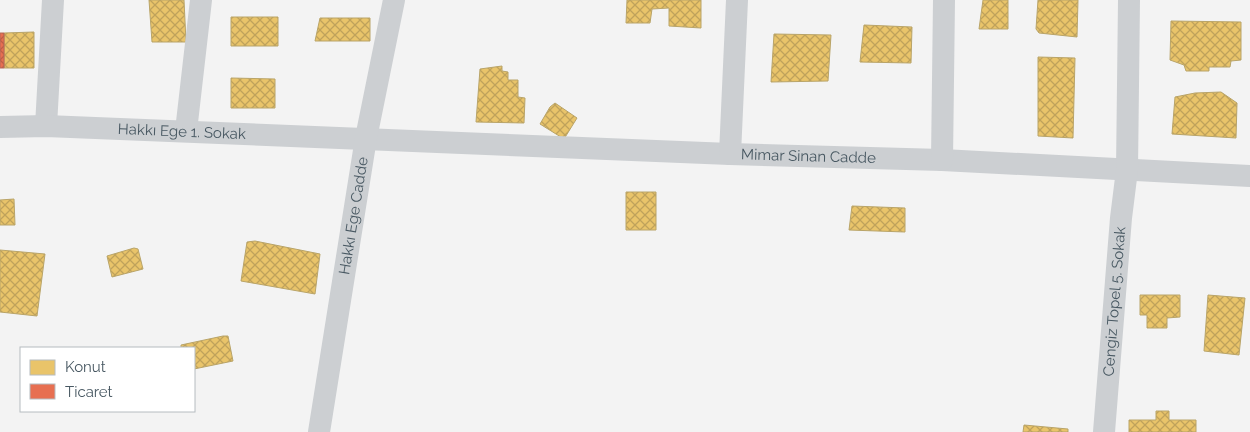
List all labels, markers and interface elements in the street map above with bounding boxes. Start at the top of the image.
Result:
street label: Hakkı Ege 1. Sokak [117,120,246,143]
street label: Mimar Sinan Cadde [741,145,876,167]
street label: Hakkı Ege Cadde [335,155,372,276]
street label: Cengiz Topel 5. Sokak [1099,226,1129,377]
legend [20,347,195,412]
text: Konut [65,358,106,376]
text: Ticaret [65,383,113,401]

